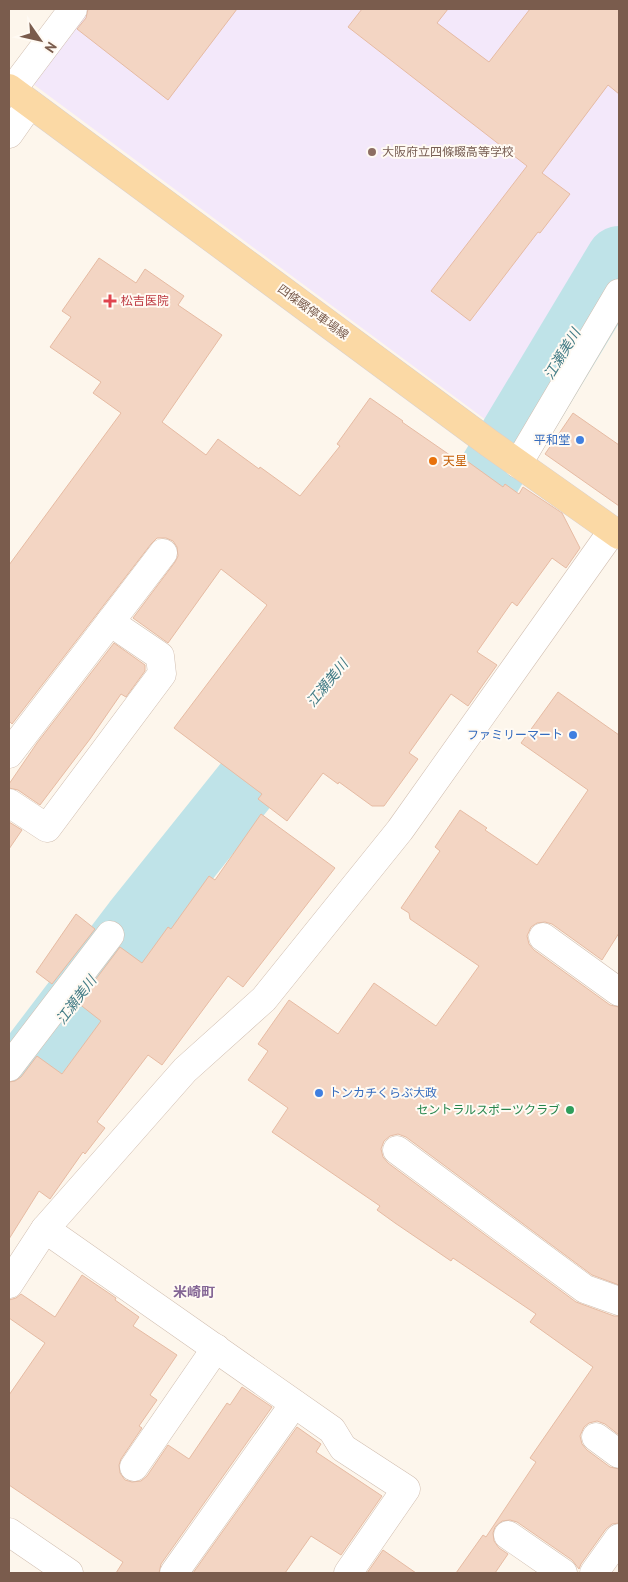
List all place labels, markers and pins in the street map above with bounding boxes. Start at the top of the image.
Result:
place label: 大阪府立四條畷高等学校 [382,144,514,159]
marker: 大阪府立四條畷高等学校 [366,146,378,158]
place label: 松吉医院 [121,293,169,308]
marker: 松吉医院 [103,294,117,308]
place label: 平和堂 [534,432,570,447]
marker: 平和堂 [574,434,586,446]
place label: 天星 [443,453,467,468]
marker: 天星 [427,455,439,467]
place label: ファミリーマート [467,727,563,742]
marker: ファミリーマート [567,729,579,741]
place label: トンカチくらぶ大政 [329,1085,437,1100]
marker: トンカチくらぶ大政 [313,1087,325,1099]
place label: セントラルスポーツクラブ [416,1102,560,1117]
marker: セントラルスポーツクラブ [564,1104,576,1116]

